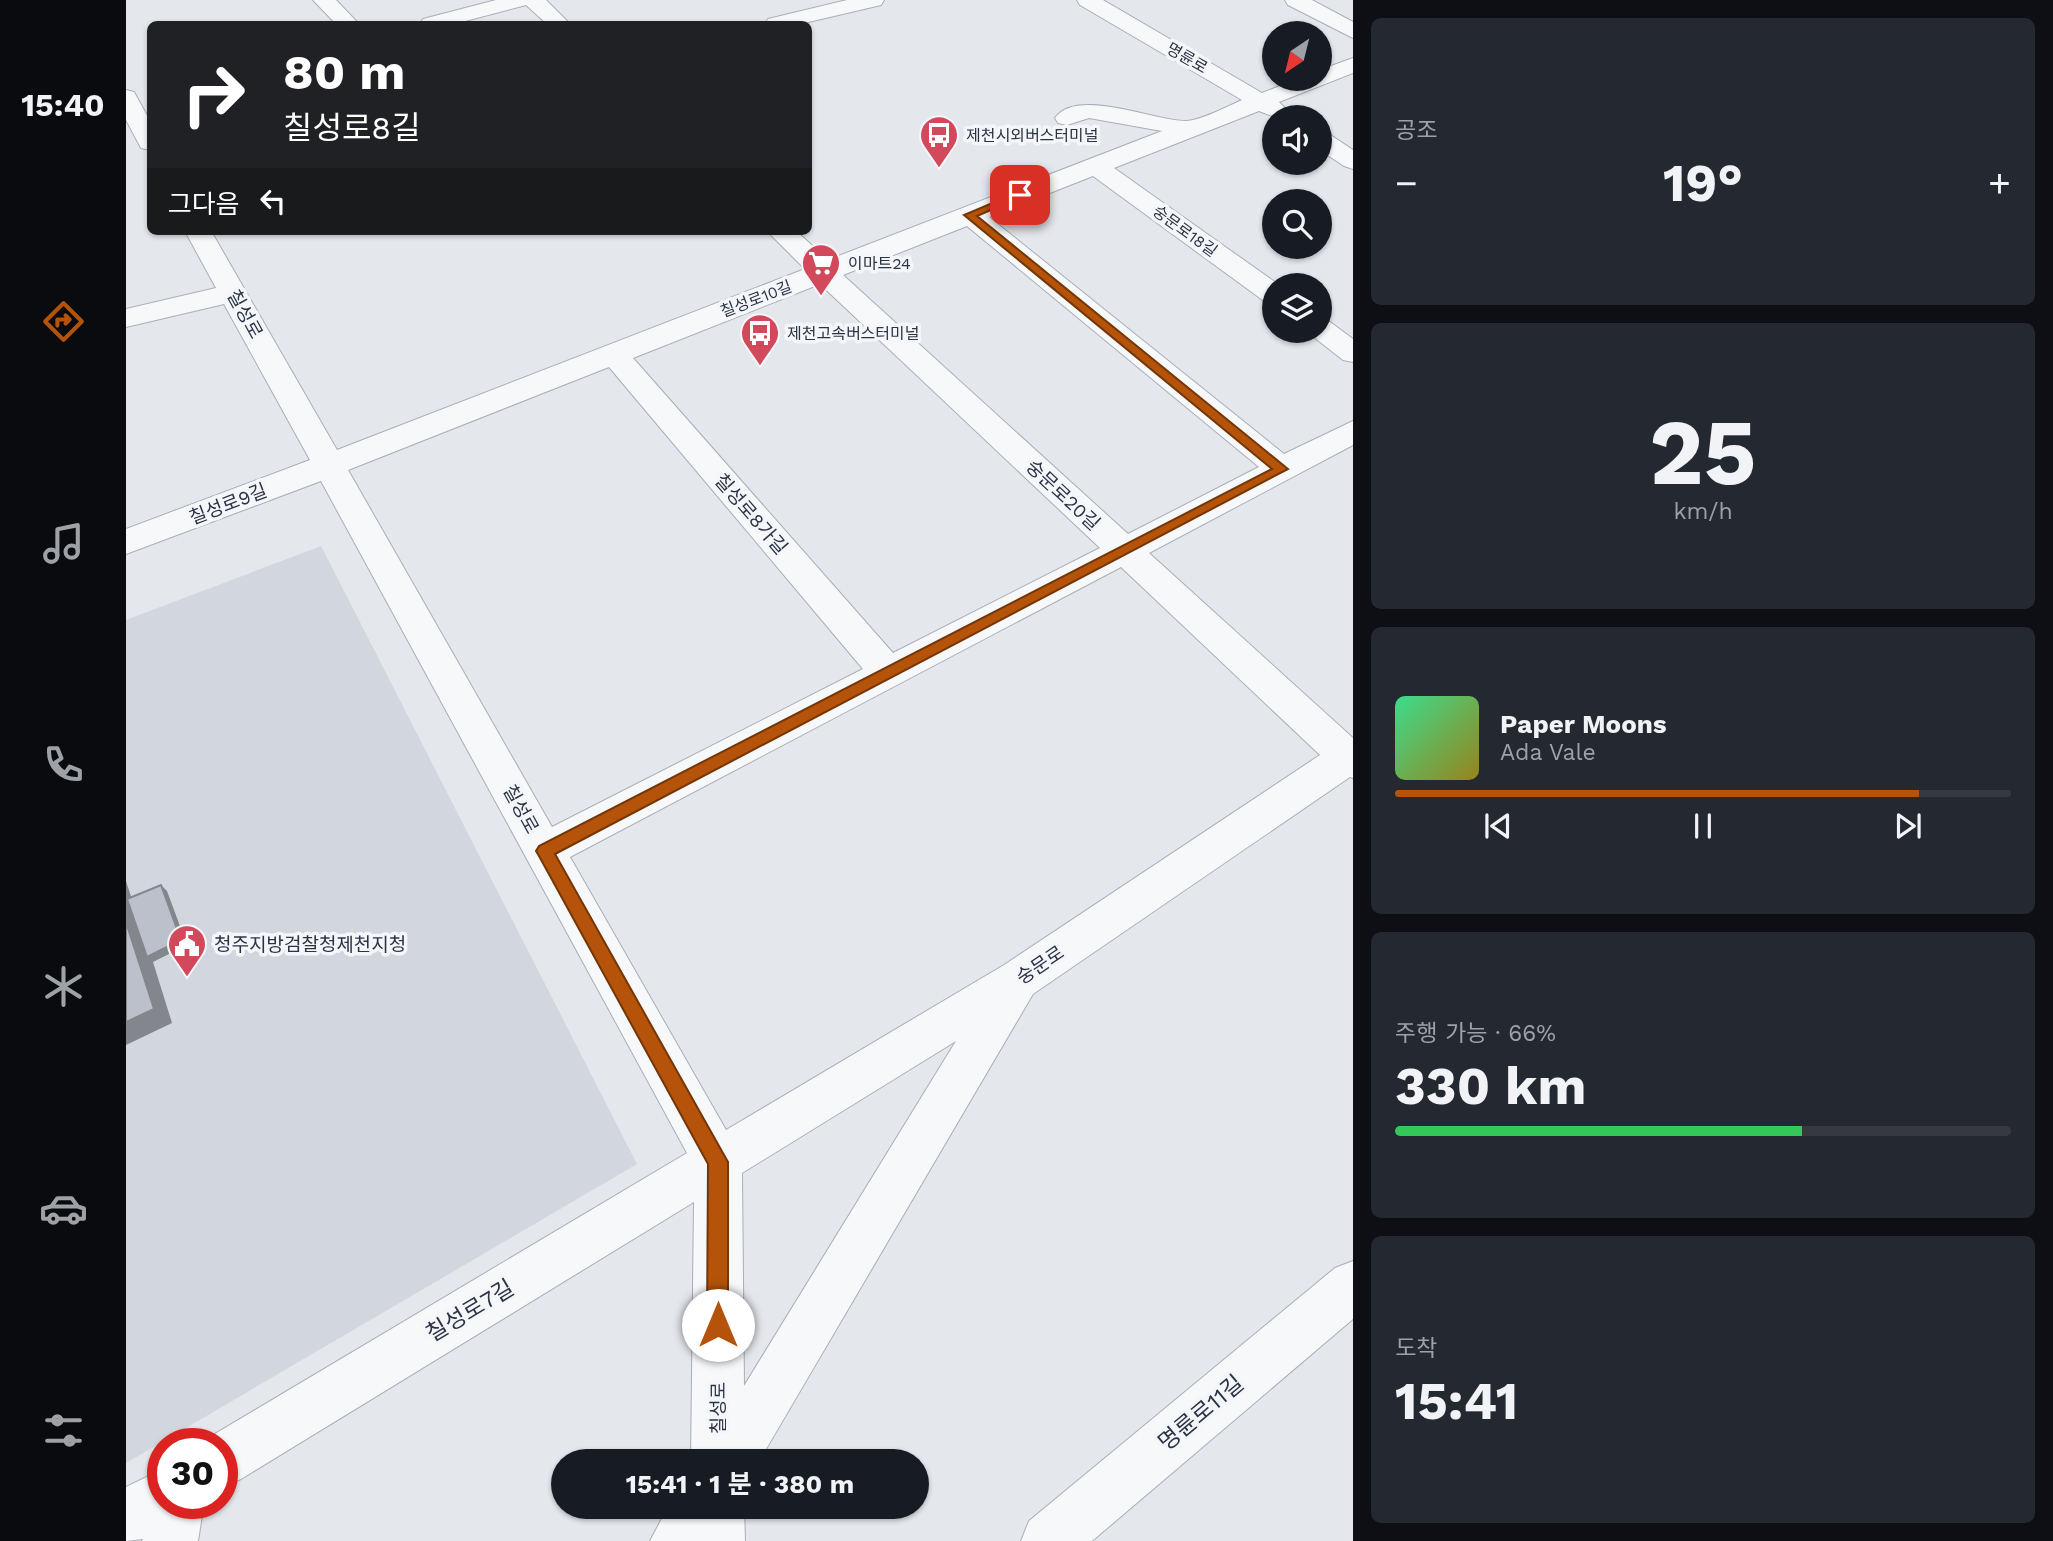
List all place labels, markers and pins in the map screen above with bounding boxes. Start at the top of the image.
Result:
bus stop icon: 제천시외버스터미널 [918,114,960,169]
place label: 제천시외버스터미널 [966,126,1098,145]
pin [990,165,1050,225]
supermarket icon: 이마트24 [800,242,842,297]
place label: 이마트24 [848,254,911,273]
bus stop icon: 제천고속버스터미널 [739,312,781,367]
place label: 제천고속버스터미널 [787,324,919,343]
public building icon: 청주지방검찰청제천지청 [166,923,208,978]
place label: 청주지방검찰청제천지청 [214,933,406,956]

